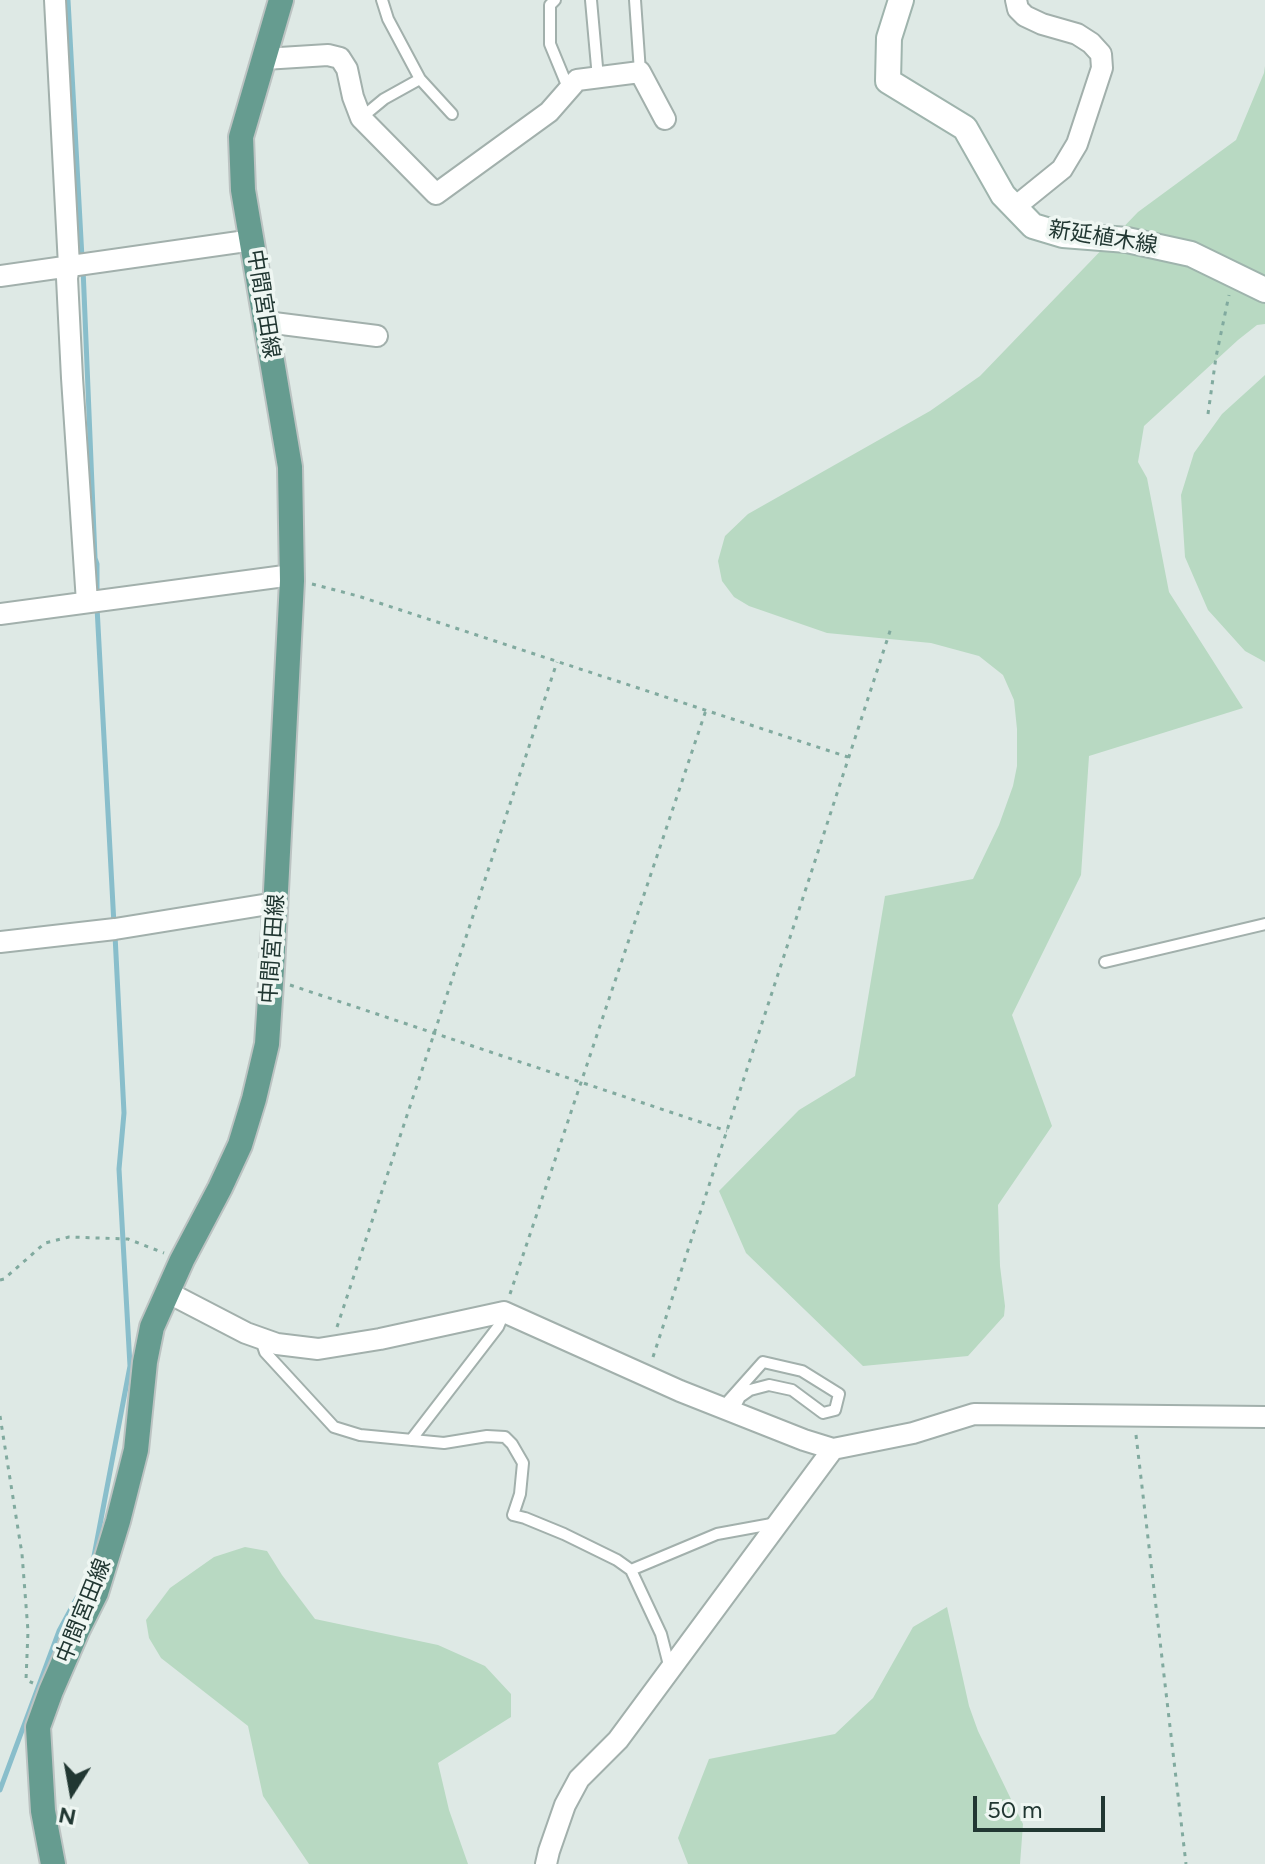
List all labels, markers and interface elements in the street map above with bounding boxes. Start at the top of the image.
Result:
street label: 新延植木線 [1047,216,1159,260]
street label: 中間宮田線 [241,248,285,360]
street label: 中間宮田線 [256,893,290,1005]
street label: 中間宮田線 [51,1555,117,1667]
north arrow [32,1752,112,1832]
scale bar [977,1780,1109,1830]
text: 50 m [987,1795,1043,1824]
text: N [56,1801,78,1831]

